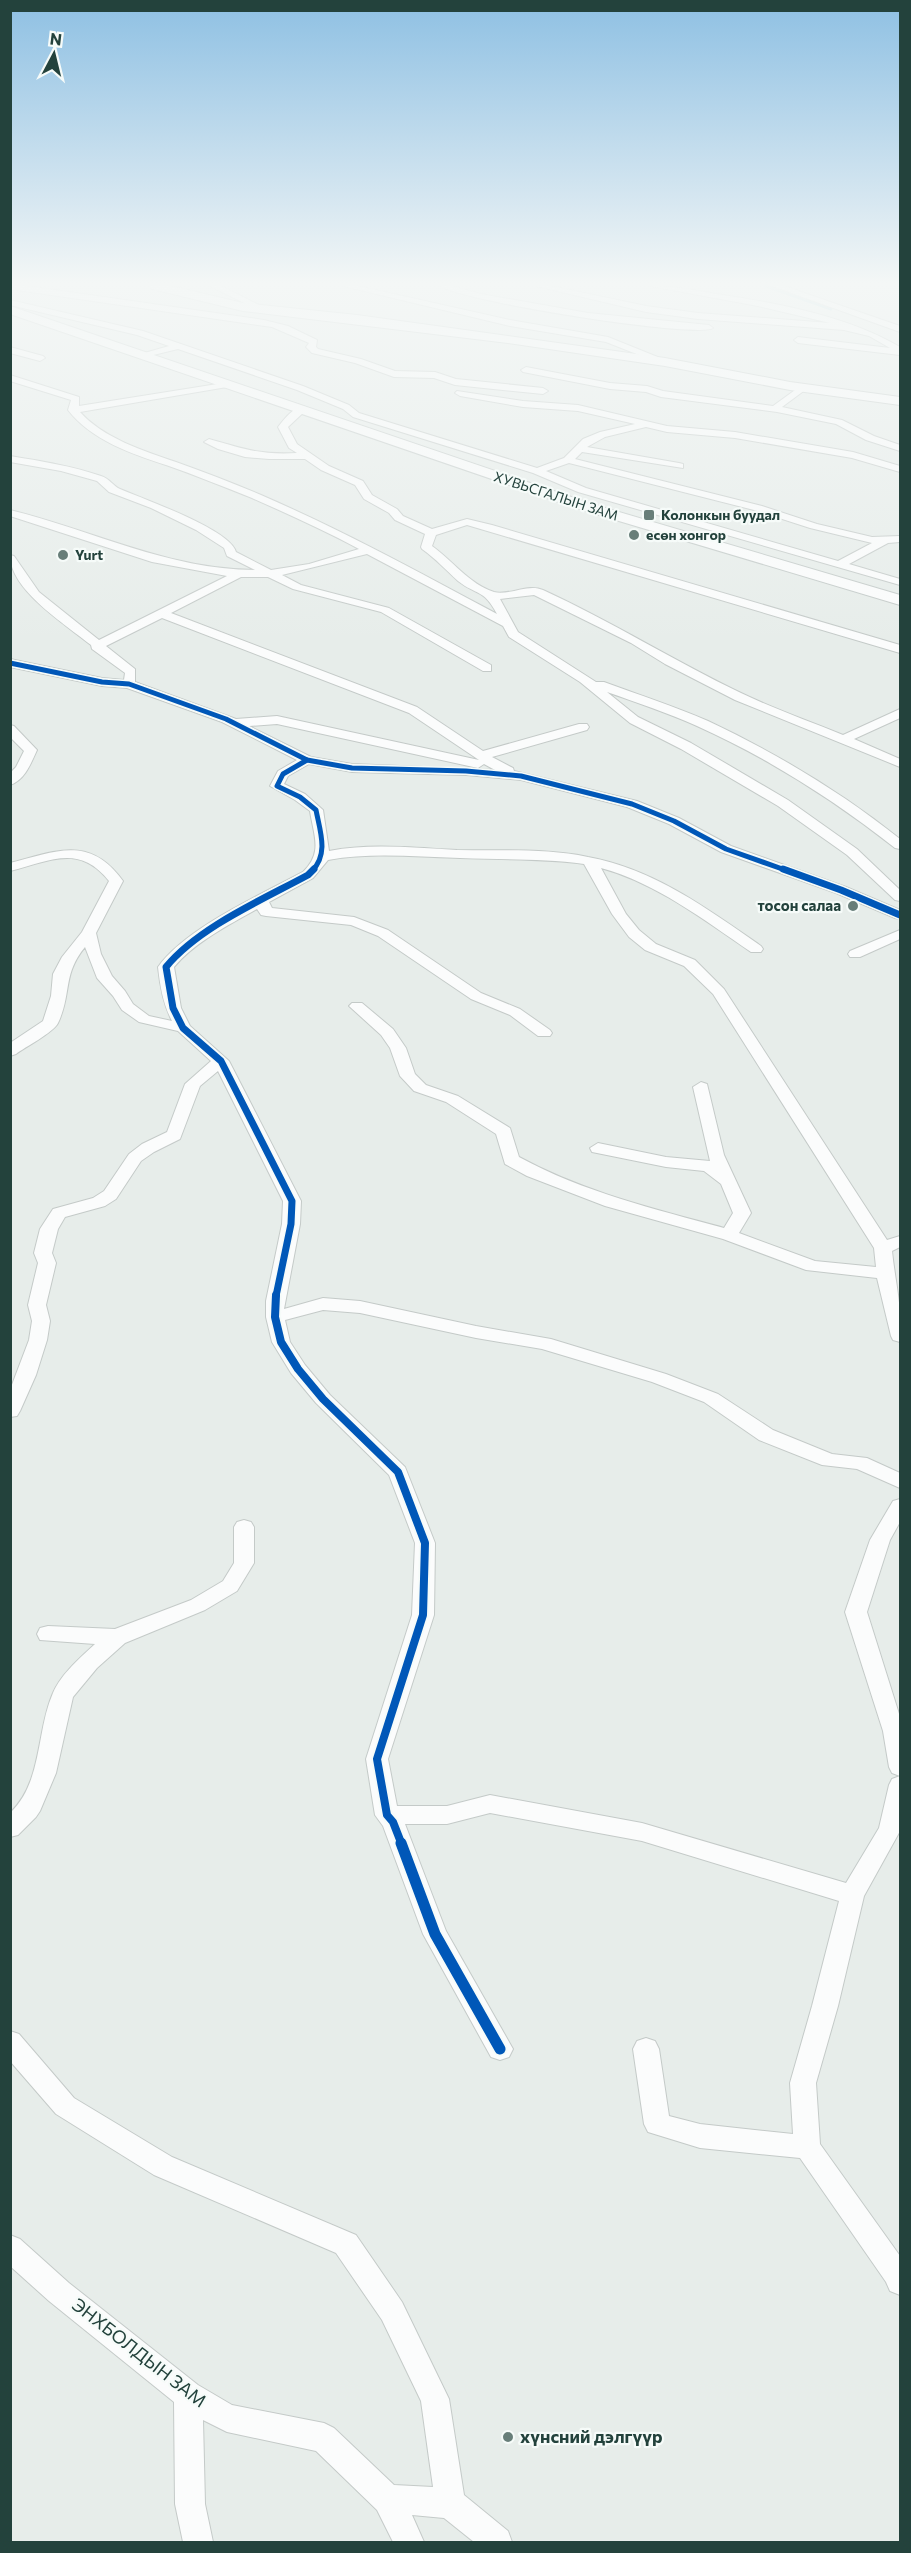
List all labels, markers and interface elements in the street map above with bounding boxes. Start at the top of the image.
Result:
north arrow [24,24,84,84]
text: N [49,28,63,49]
street label: ХУВЬСГАЛЫН ЗАМ [492,467,621,524]
place label: Колонкын буудал [661,506,780,523]
marker: Колонкын буудал [642,508,656,522]
place label: есөн хонгор [646,526,726,543]
marker: есөн хонгор [627,528,641,542]
place label: Yurt [75,546,103,563]
marker: Yurt [56,548,70,562]
place label: тосон салаа [757,896,841,914]
marker: тосон салаа [846,899,860,913]
street label: ЭНХБОЛДЫН ЗАМ [68,2293,211,2411]
place label: хүнсний дэлгүүр [520,2425,663,2447]
marker: хүнсний дэлгүүр [501,2430,515,2444]

